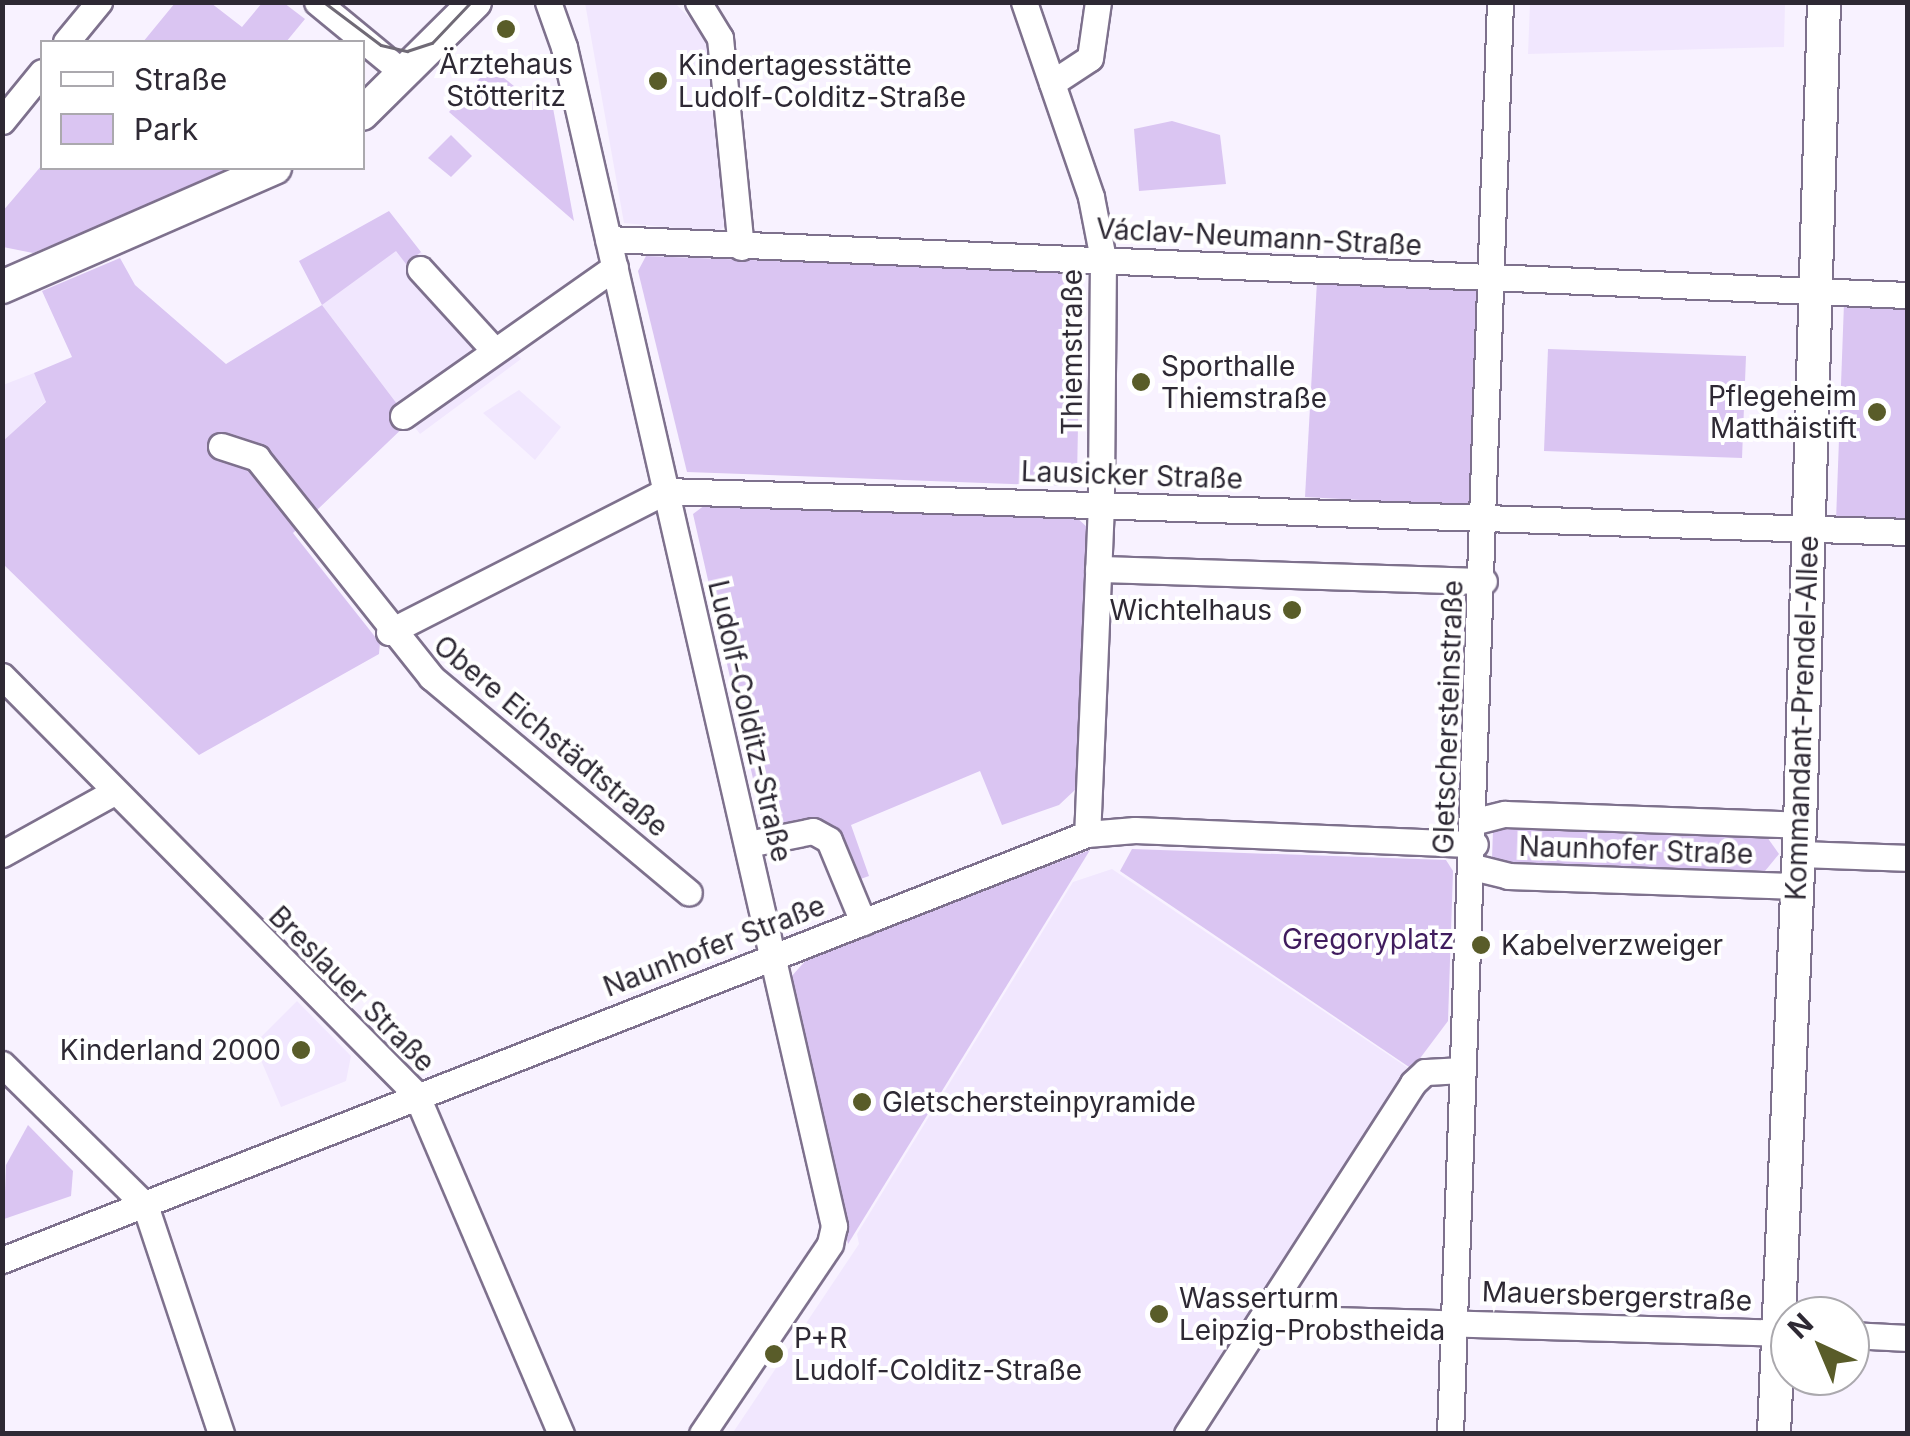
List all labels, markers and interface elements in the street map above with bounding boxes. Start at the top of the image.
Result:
marker: Ärztehaus Stötteritz [493,16,519,42]
legend [40,40,365,170]
place label: Ärztehaus Stötteritz [439,47,573,113]
place label: Kindertagesstätte Ludolf-Colditz-Straße [678,48,966,114]
text: Straße [134,61,227,97]
marker: Kindertagesstätte Ludolf-Colditz-Straße [647,70,669,92]
text: Park [134,111,198,147]
street label: Václav-Neumann-Straße [1095,212,1423,262]
street label: Thiemstraße [1055,269,1089,435]
place label: Sporthalle Thiemstraße [1161,349,1327,415]
marker: Sporthalle Thiemstraße [1130,371,1152,393]
place label: Pflegeheim Matthäistift [1708,379,1857,445]
marker: Pflegeheim Matthäistift [1866,401,1888,423]
street label: Lausicker Straße [1020,454,1244,496]
street label: Kommandant-Prendel-Allee [1779,535,1825,901]
street label: Ludolf-Colditz-Straße [701,577,799,865]
street label: Gletschersteinstraße [1426,579,1470,855]
place label: Wichtelhaus [1109,593,1272,627]
marker: Wichtelhaus [1281,599,1303,621]
street label: Obere Eichstädtstraße [427,628,675,844]
street label: Naunhofer Straße [1518,829,1754,871]
street label: Naunhofer Straße [599,888,829,1004]
street label: Breslauer Straße [262,899,442,1079]
park label: Gregoryplatz [1282,922,1454,956]
place label: Kabelverzweiger [1501,928,1723,962]
marker: Kabelverzweiger [1470,934,1492,956]
place label: Kinderland 2000 [60,1033,281,1067]
marker: Kinderland 2000 [290,1039,312,1061]
place label: Gletschersteinpyramide [882,1085,1196,1119]
marker: Gletschersteinpyramide [851,1091,873,1113]
street label: Mauersbergerstraße [1481,1274,1753,1318]
place label: Wasserturm Leipzig-Probstheida [1179,1281,1445,1347]
north arrow [1770,1296,1870,1396]
marker: Wasserturm Leipzig-Probstheida [1148,1303,1170,1325]
text: N [1781,1306,1820,1346]
place label: P+R Ludolf-Colditz-Straße [794,1321,1082,1387]
marker: P+R Ludolf-Colditz-Straße [763,1343,785,1365]

